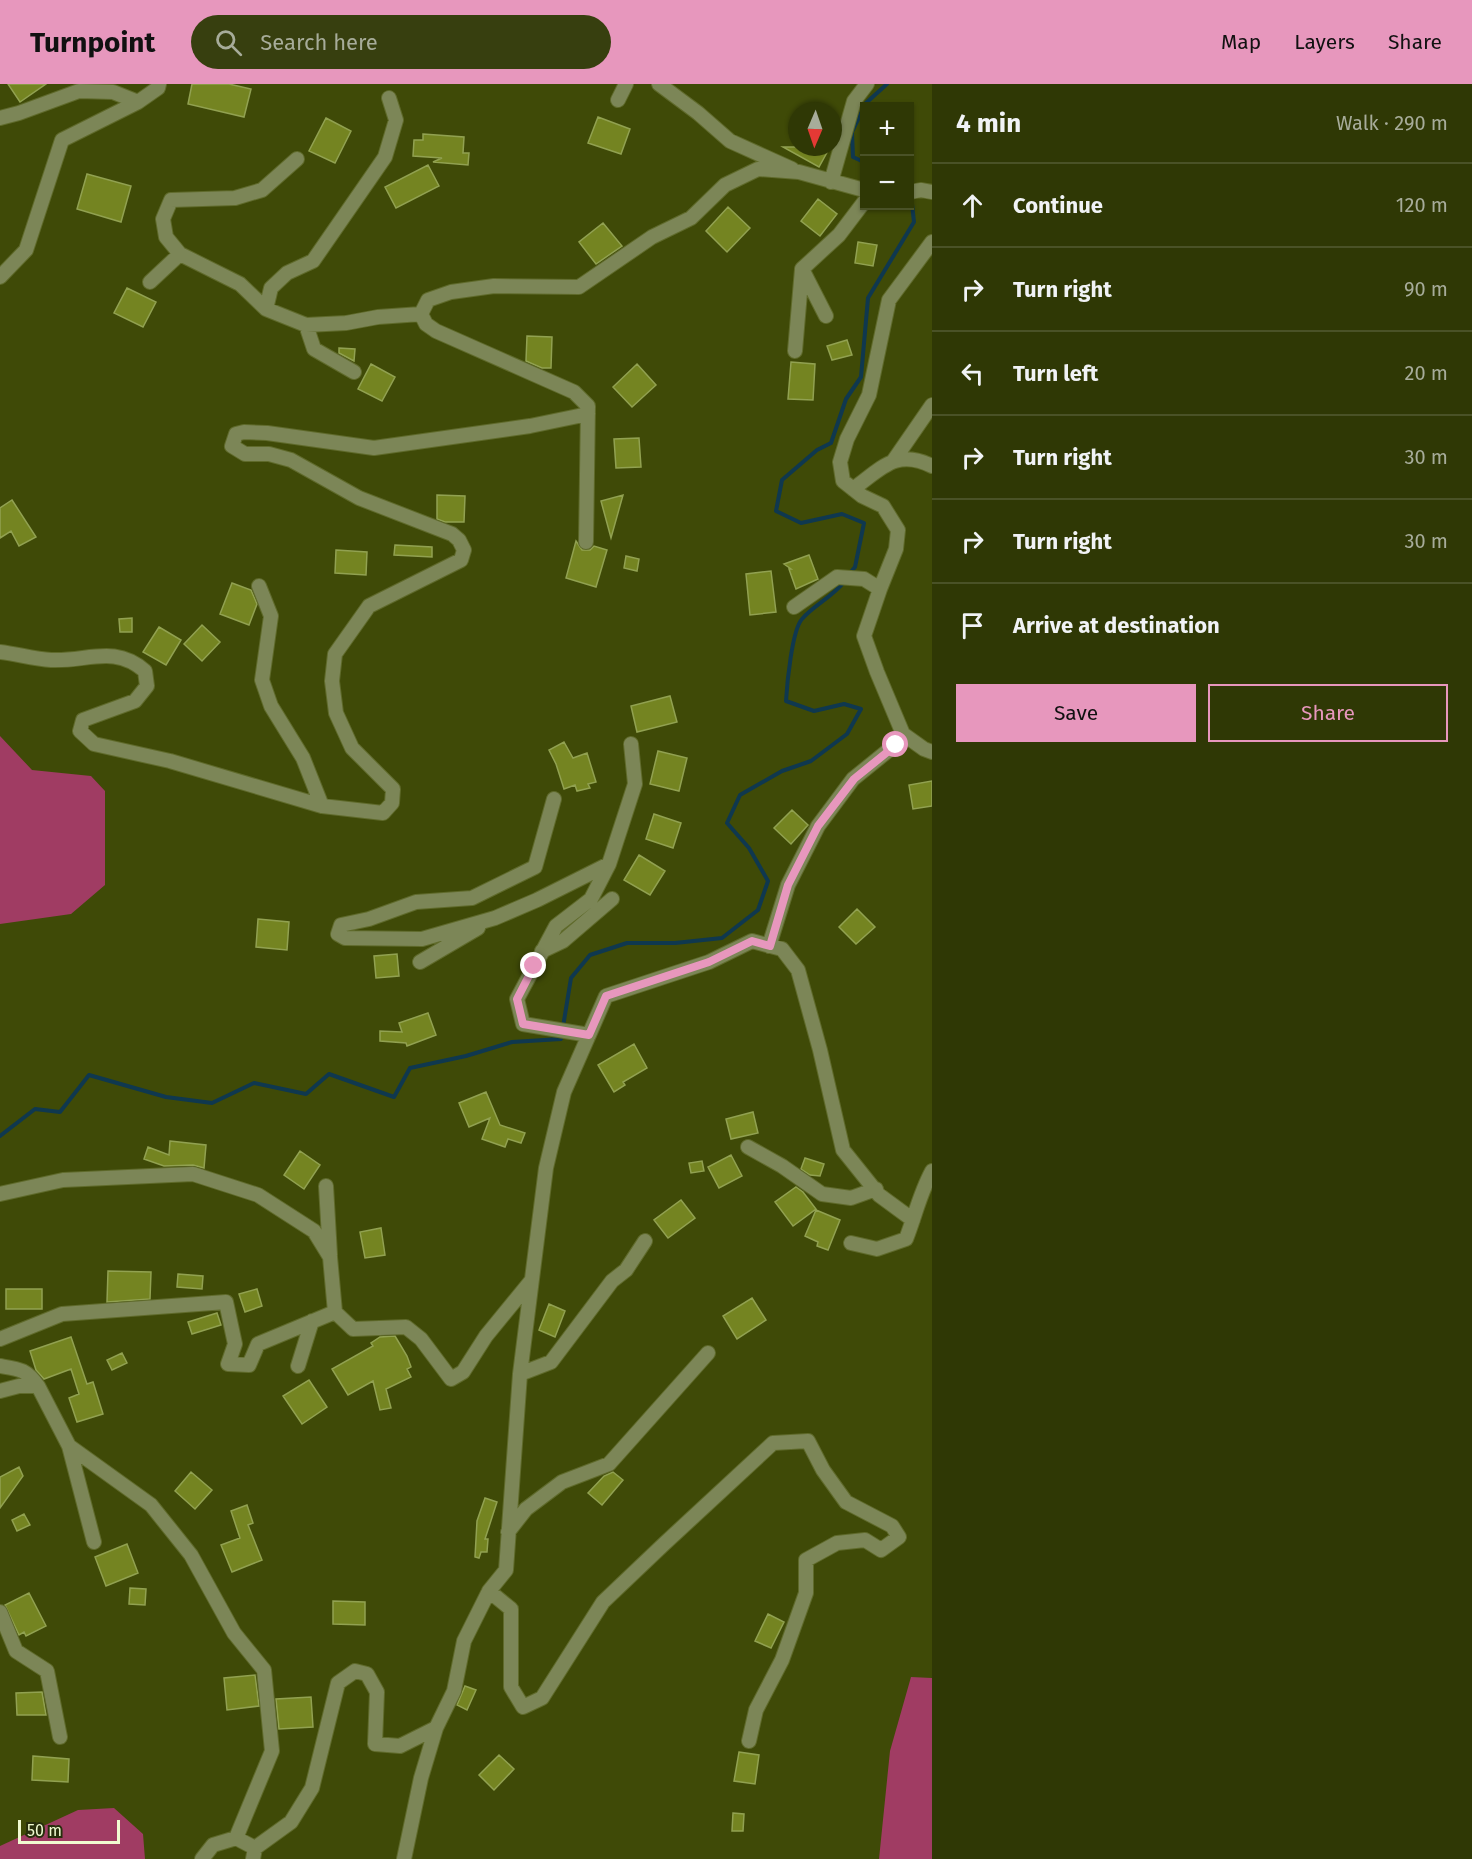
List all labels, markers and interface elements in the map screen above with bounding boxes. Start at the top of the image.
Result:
search box [191,15,611,69]
text: Turnpoint [30,26,155,59]
icon: search [212,26,245,59]
text: Search here [260,29,378,56]
text: Map [1221,29,1261,55]
text: Layers [1294,29,1355,55]
text: Share [1388,29,1442,55]
north arrow [788,102,842,156]
map controls [860,102,914,210]
button: + [860,102,914,156]
text: 4 min [956,108,1021,139]
text: Walk · 290 m [1336,111,1448,135]
button: − [860,156,914,210]
icon: ahead [956,189,989,222]
text: Continue [1013,192,1103,219]
text: 120 m [1396,193,1448,217]
icon: right [956,273,989,306]
text: Turn right [1013,276,1112,303]
text: 90 m [1404,277,1448,301]
icon: left [956,357,989,390]
text: Turn left [1013,360,1098,387]
text: 20 m [1405,361,1448,385]
icon: right [956,441,989,474]
text: Turn right [1013,444,1112,471]
text: 30 m [1404,445,1448,469]
icon: right [956,525,989,558]
text: Turn right [1013,528,1112,555]
text: 30 m [1404,529,1448,553]
icon: arrive [956,609,989,642]
text: Arrive at destination [1013,612,1220,639]
button: Save [956,684,1196,742]
button: Share [1208,684,1448,742]
route start [882,731,908,757]
route end [520,952,546,978]
scale bar [18,1817,120,1844]
text: 50 m [27,1821,62,1840]

